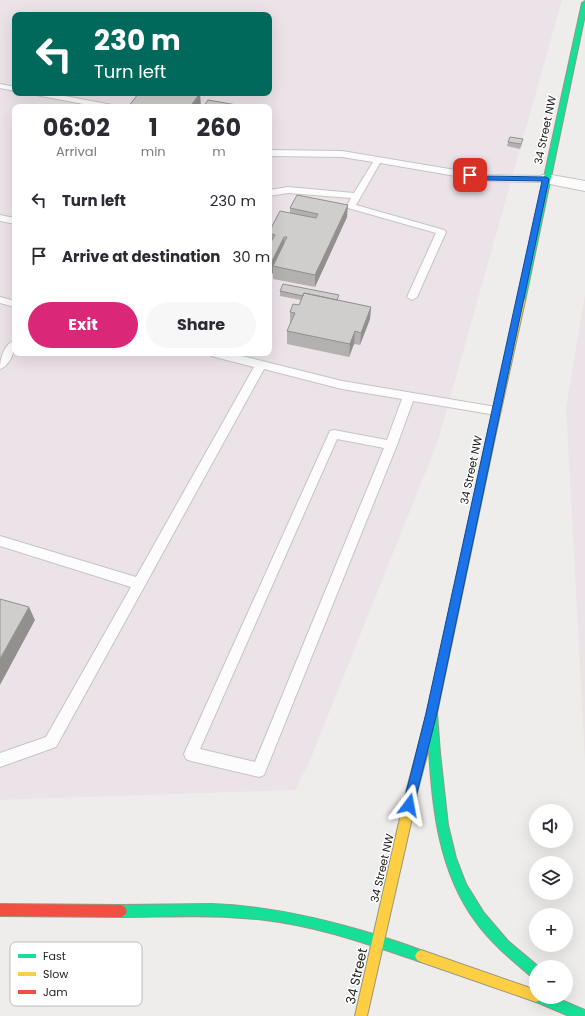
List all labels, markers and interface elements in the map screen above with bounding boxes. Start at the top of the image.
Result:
text: 230 m [94,21,181,60]
icon: left [28,28,80,80]
text: Turn left [94,59,166,84]
street label: 34 Street NW [530,94,560,166]
text: 06:02 [43,111,110,144]
text: 1 [149,111,158,144]
text: 260 [197,111,241,144]
text: Arrival [56,142,97,161]
text: min [141,142,166,161]
text: m [212,142,226,161]
pin [453,158,487,192]
icon: arrive [459,164,481,186]
icon: left [28,189,50,211]
text: Turn left [62,190,126,211]
text: 230 m [210,190,256,211]
icon: arrive [28,245,50,267]
text: Arrive at destination [62,246,220,267]
text: 30 m [232,246,270,267]
button: Exit [28,302,138,348]
button: Share [146,302,256,348]
street label: 34 Street NW [456,434,486,506]
position arrow [388,784,430,826]
map controls [529,804,573,1004]
button: sound [529,804,573,848]
street label: 34 Street NW [366,832,398,904]
button: layers [529,856,573,900]
button: + [529,908,573,952]
legend [10,942,142,1006]
street label: 34 Street [341,946,372,1006]
text: Fast [43,948,66,964]
button: − [529,960,573,1004]
text: Slow [43,966,68,982]
text: Jam [43,984,68,1000]

